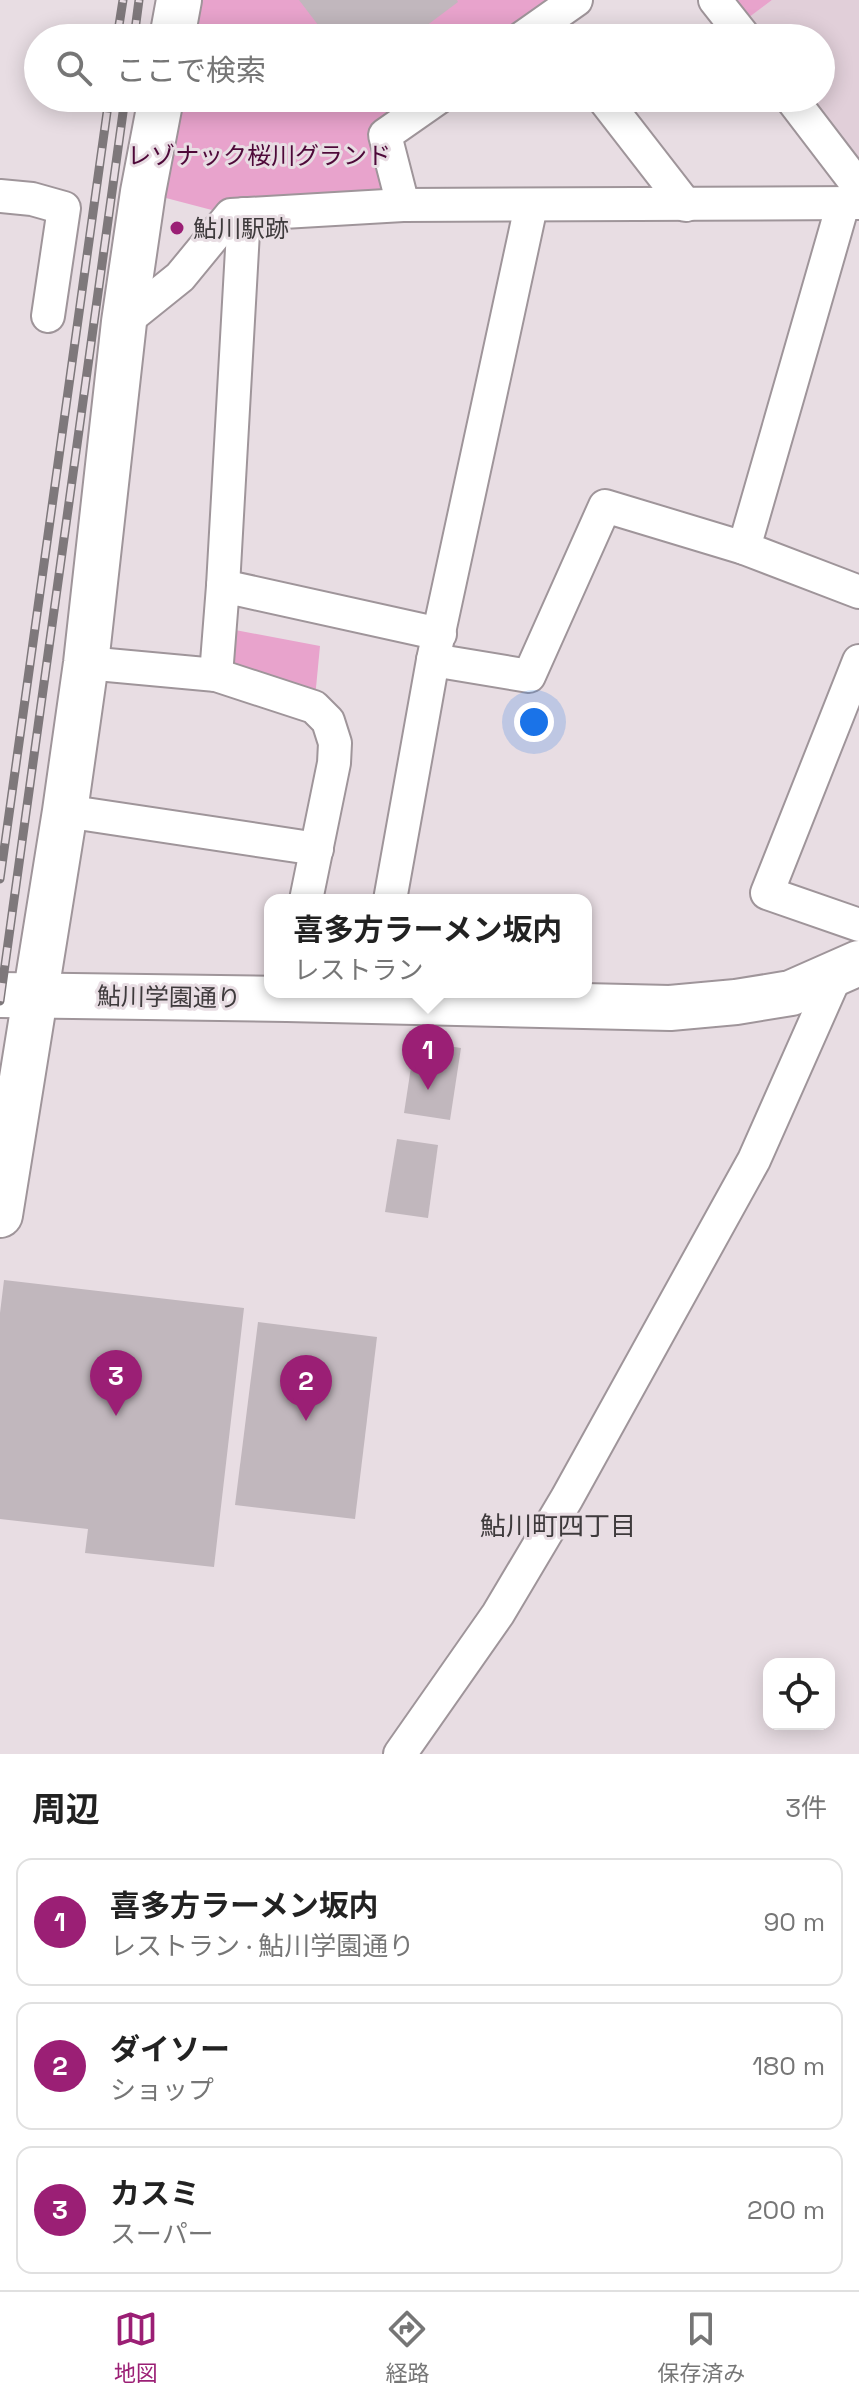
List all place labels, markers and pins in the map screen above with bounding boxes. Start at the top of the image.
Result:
place label: 鮎川駅跡 [193,213,289,244]
marker: 鮎川駅跡 [168,219,186,237]
pin: 1 [402,1024,454,1090]
pin: 3 [90,1350,142,1416]
pin: 2 [280,1355,332,1421]

